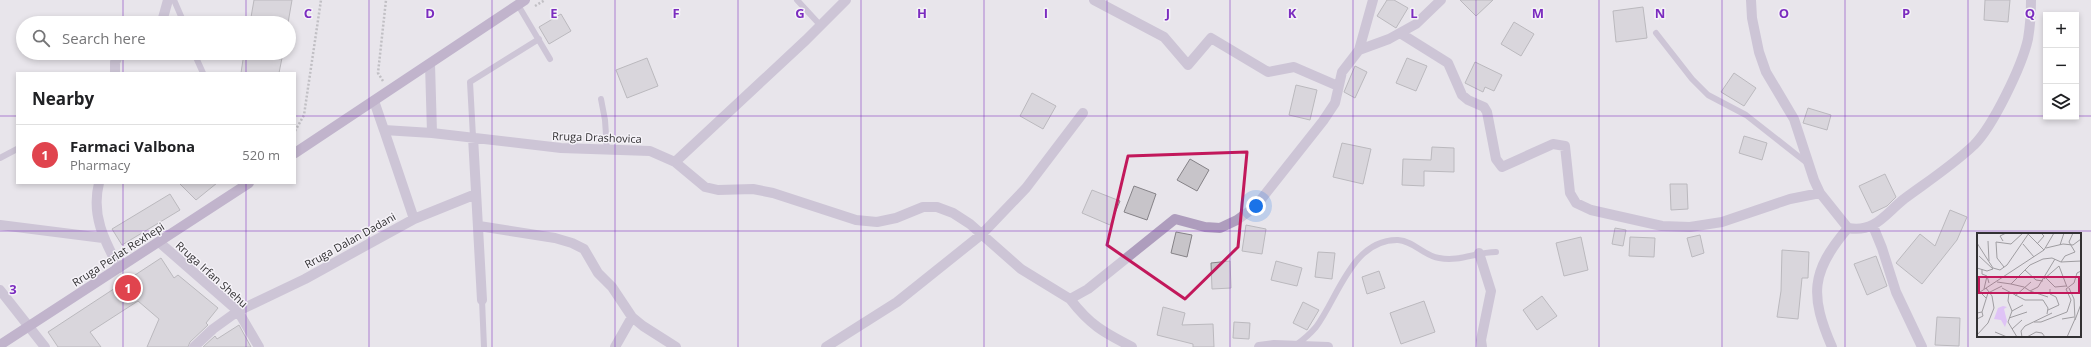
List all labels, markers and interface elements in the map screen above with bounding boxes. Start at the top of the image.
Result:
text: C [304,4,312,22]
text: D [425,4,435,22]
text: E [550,4,558,22]
text: F [672,4,680,22]
text: G [795,4,805,22]
text: H [917,4,927,22]
text: I [1044,4,1048,22]
text: J [1165,4,1170,22]
text: K [1288,4,1297,22]
text: L [1410,4,1418,22]
text: M [1532,4,1544,22]
text: N [1655,4,1665,22]
text: O [1779,4,1789,22]
text: P [1902,4,1910,22]
text: Q [2025,4,2035,22]
map controls [2043,12,2079,120]
button: + [2043,12,2079,48]
search box [16,16,296,60]
icon: search [30,27,52,49]
text: Search here [62,28,146,48]
button: − [2043,48,2079,84]
button: layers [2043,84,2079,120]
text: Nearby [32,87,94,110]
street label: Rruga Drashovica [552,128,642,146]
text: Farmaci Valbona [70,136,195,156]
text: 1 [41,146,49,164]
text: 520 m [242,146,280,164]
text: Pharmacy [70,156,130,174]
your location [1246,196,1266,216]
street label: Rruga Dalan Dadani [302,209,398,271]
street label: Rruga Perlat Rexhepi [69,219,167,289]
inset map [1977,233,2081,337]
street label: Rruga Irfan Shehu [173,238,251,310]
pin: 1 [115,273,141,303]
text: 3 [9,280,17,298]

